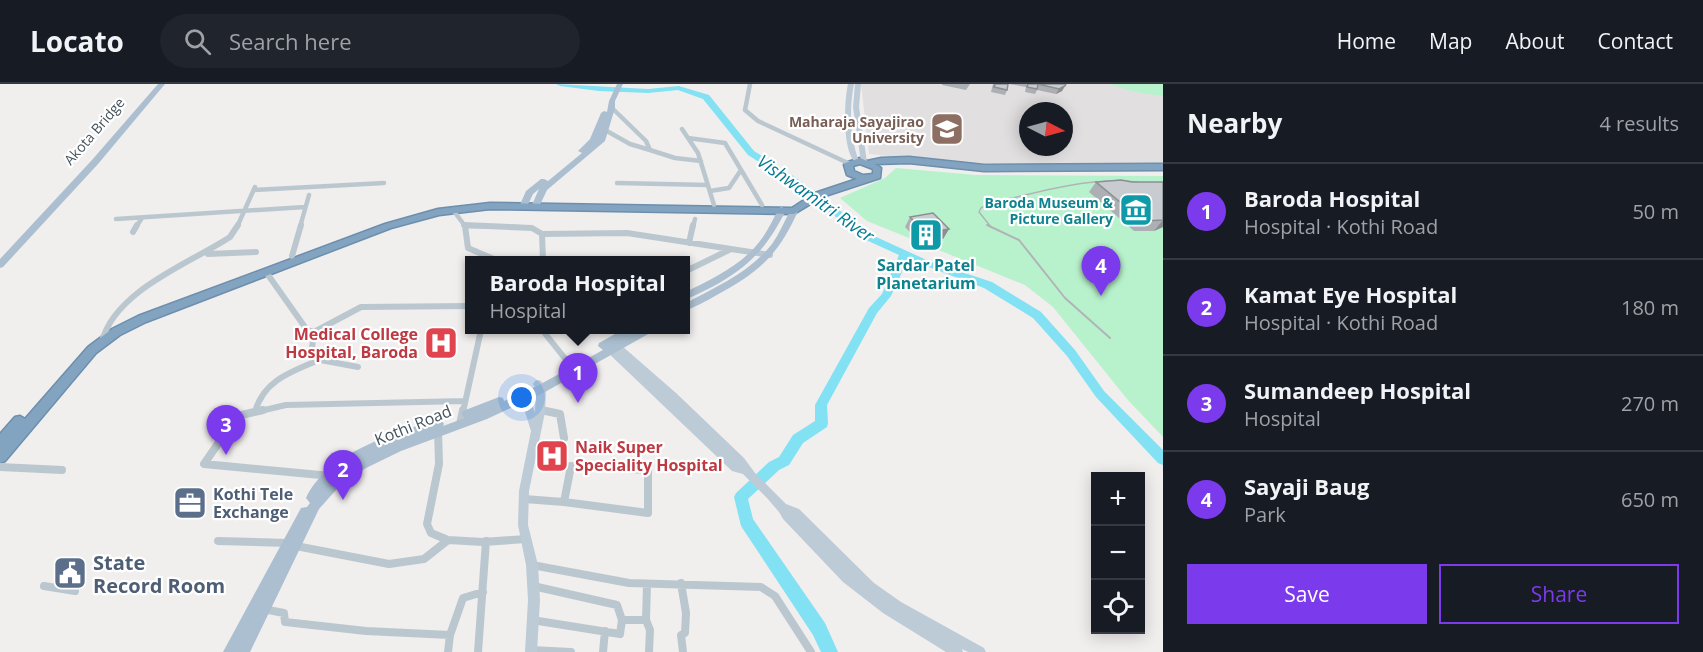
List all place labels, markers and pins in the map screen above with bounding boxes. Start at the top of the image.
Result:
school or university icon: Maharaja Sayajirao University [929,111,965,147]
place label: Maharaja Sayajirao University [789,112,924,147]
museum icon: Baroda Museum & Picture Gallery [1118,192,1154,228]
place label: Baroda Museum & Picture Gallery [984,193,1113,228]
building icon: Sardar Patel Planetarium [908,217,944,253]
pin: 4 [1082,246,1120,296]
place label: Sardar Patel Planetarium [876,254,976,294]
place label: Medical College Hospital, Baroda [285,323,418,363]
hospital icon: Medical College Hospital, Baroda [423,325,459,361]
pin: 1 [558,354,598,403]
pin: 3 [206,406,246,455]
place label: Naik Super Speciality Hospital [575,436,723,476]
hospital icon: Naik Super Speciality Hospital [534,438,570,474]
pin: 2 [324,450,362,500]
place label: Kothi Tele Exchange [213,483,293,523]
office icon: Kothi Tele Exchange [172,485,208,521]
place label: State Record Room [93,549,225,599]
public building icon: State Record Room [52,555,88,591]

